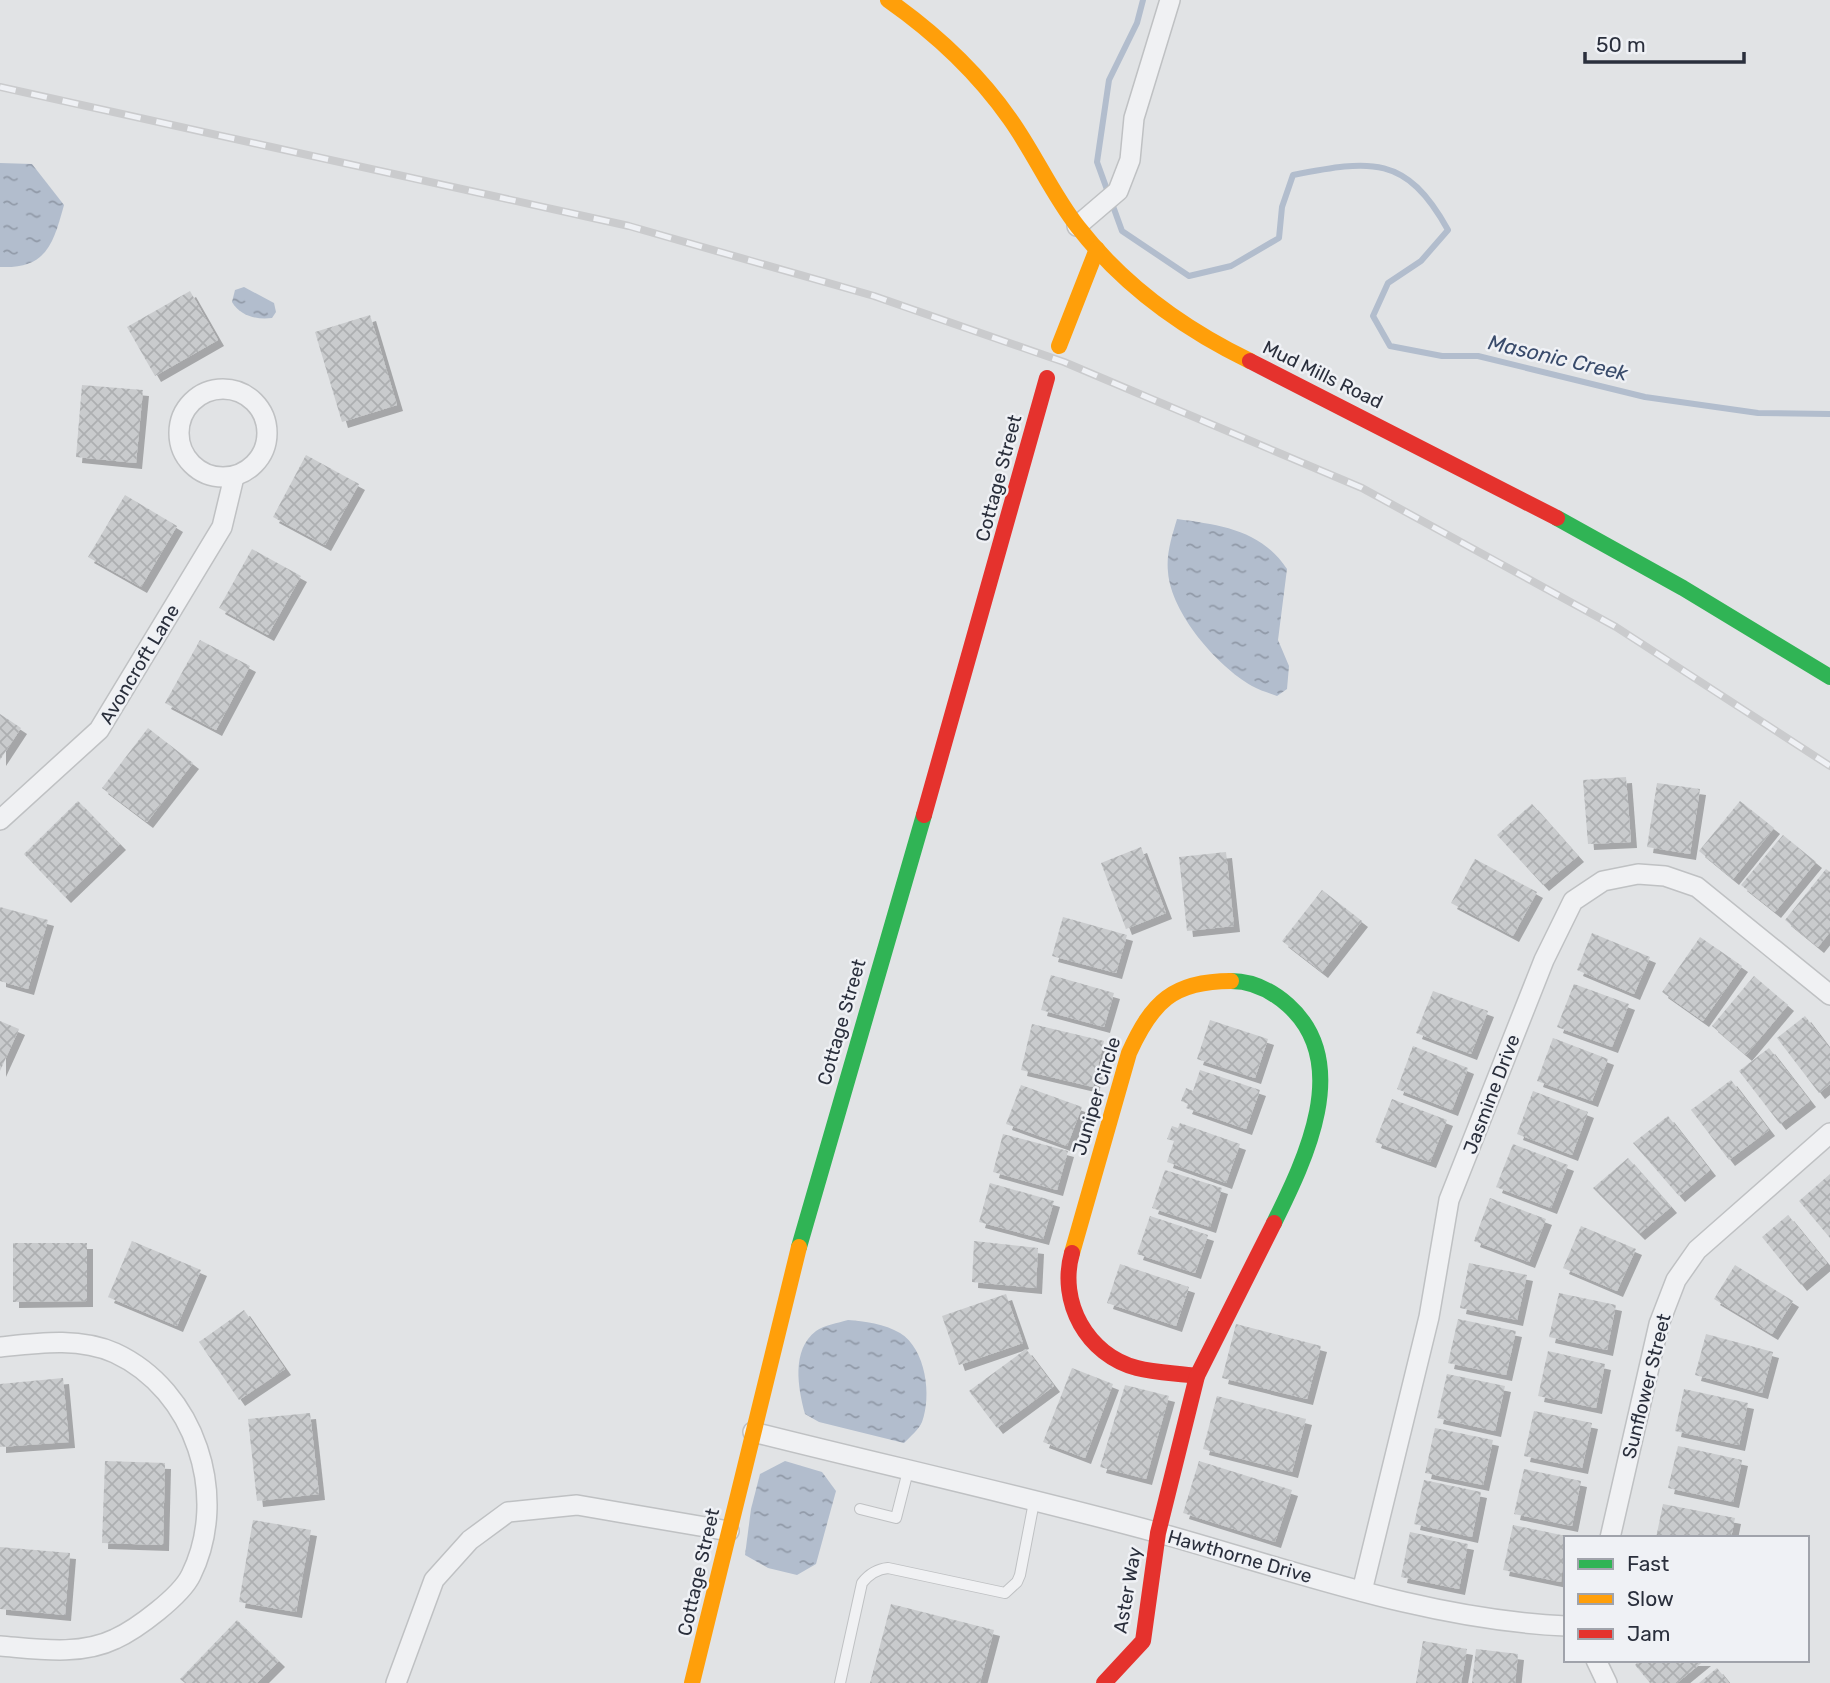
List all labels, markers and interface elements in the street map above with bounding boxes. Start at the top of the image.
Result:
scale bar [1585,21,1744,65]
text: 50 m [1596,32,1646,57]
water label: Masonic Creek [1486,329,1631,386]
street label: Mud Mills Road [1259,335,1387,413]
street label: Cottage Street [971,412,1027,544]
street label: Avoncroft Lane [95,600,184,728]
street label: Cottage Street [812,956,871,1088]
street label: Jasmine Drive [1458,1031,1525,1157]
street label: Juniper Circle [1068,1034,1125,1158]
street label: Sunflower Street [1617,1311,1676,1461]
street label: Cottage Street [673,1505,724,1638]
street label: Hawthorne Drive [1165,1525,1315,1588]
legend [1564,1536,1809,1662]
street label: Aster Way [1109,1545,1146,1635]
text: Fast [1627,1551,1669,1576]
text: Slow [1627,1586,1674,1611]
text: Jam [1627,1621,1671,1646]

